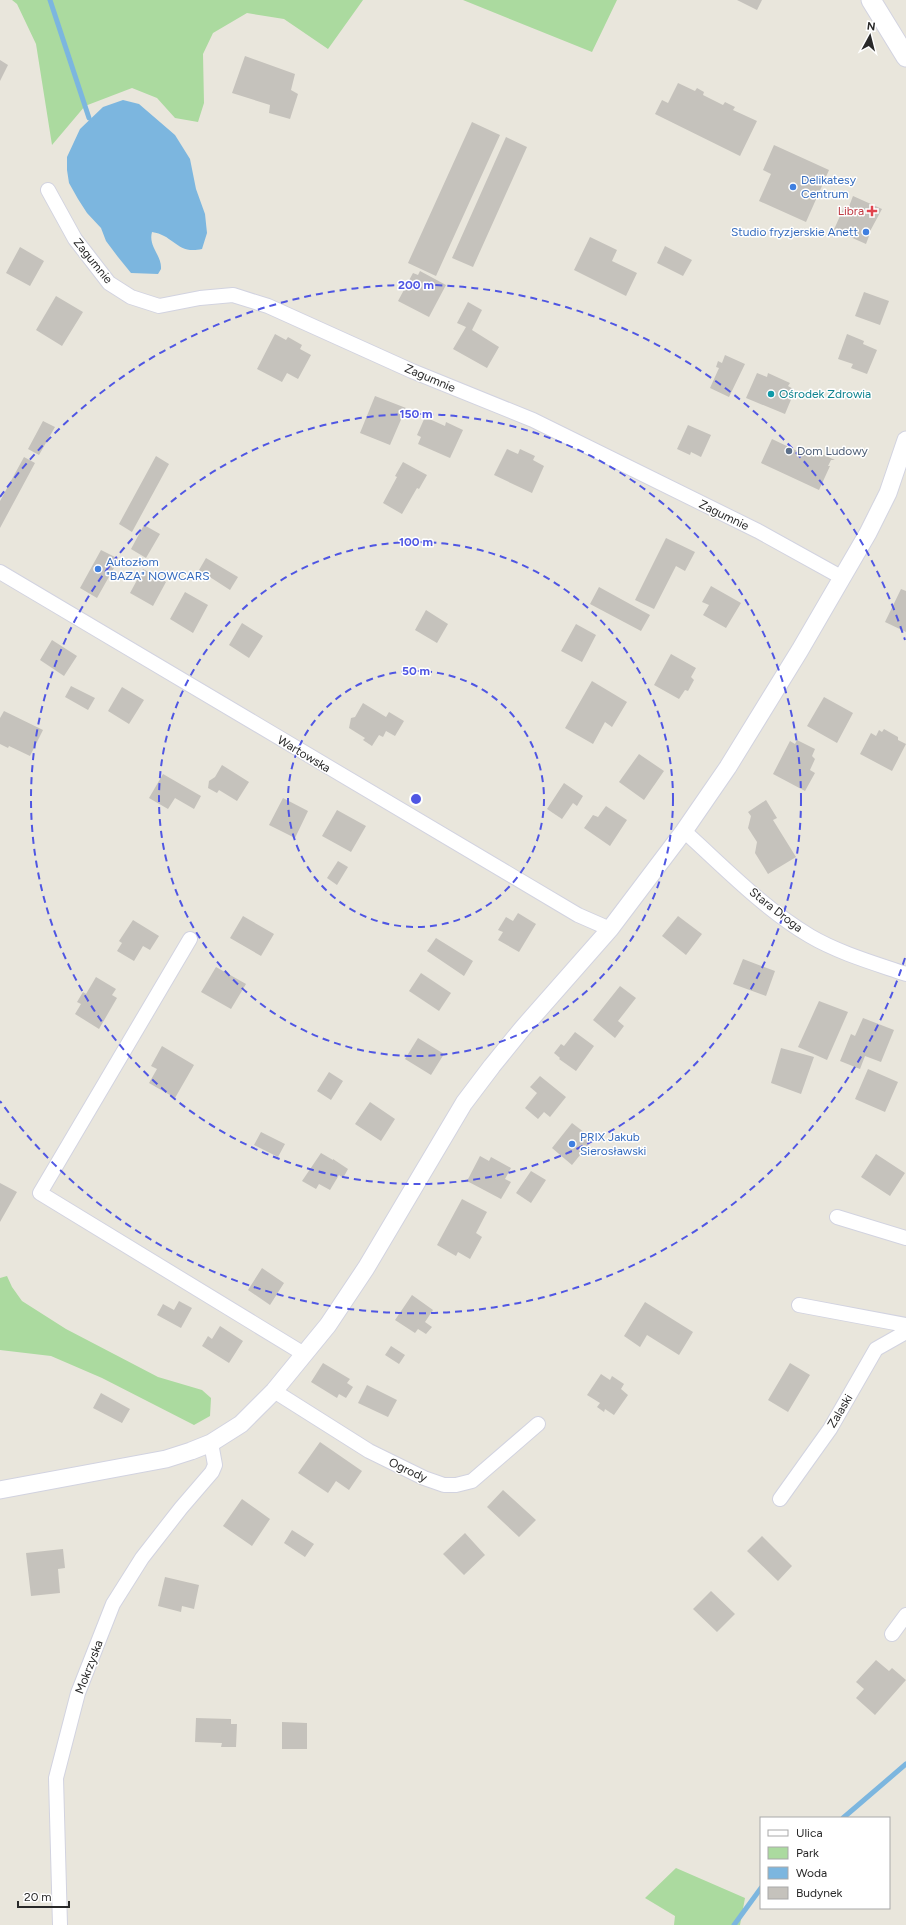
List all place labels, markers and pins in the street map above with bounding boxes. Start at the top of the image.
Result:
place label: Delikatesy Centrum [801,173,857,201]
marker: Delikatesy Centrum [788,182,798,192]
place label: Libra [838,204,864,218]
marker: Libra [867,206,877,216]
place label: Studio fryzjerskie Anett [731,225,858,239]
marker: Studio fryzjerskie Anett [861,227,871,237]
place label: Ośrodek Zdrowia [779,387,871,401]
marker: Ośrodek Zdrowia [766,389,776,399]
place label: Dom Ludowy [797,444,869,458]
marker: Dom Ludowy [784,446,794,456]
place label: Autozłom "BAZA" NOWCARS [106,555,210,583]
marker: Autozłom "BAZA" NOWCARS [93,564,103,574]
centre of rings [409,792,423,806]
place label: PRIX Jakub Sierosławski [580,1130,646,1158]
marker: PRIX Jakub Sierosławski [567,1139,577,1149]

